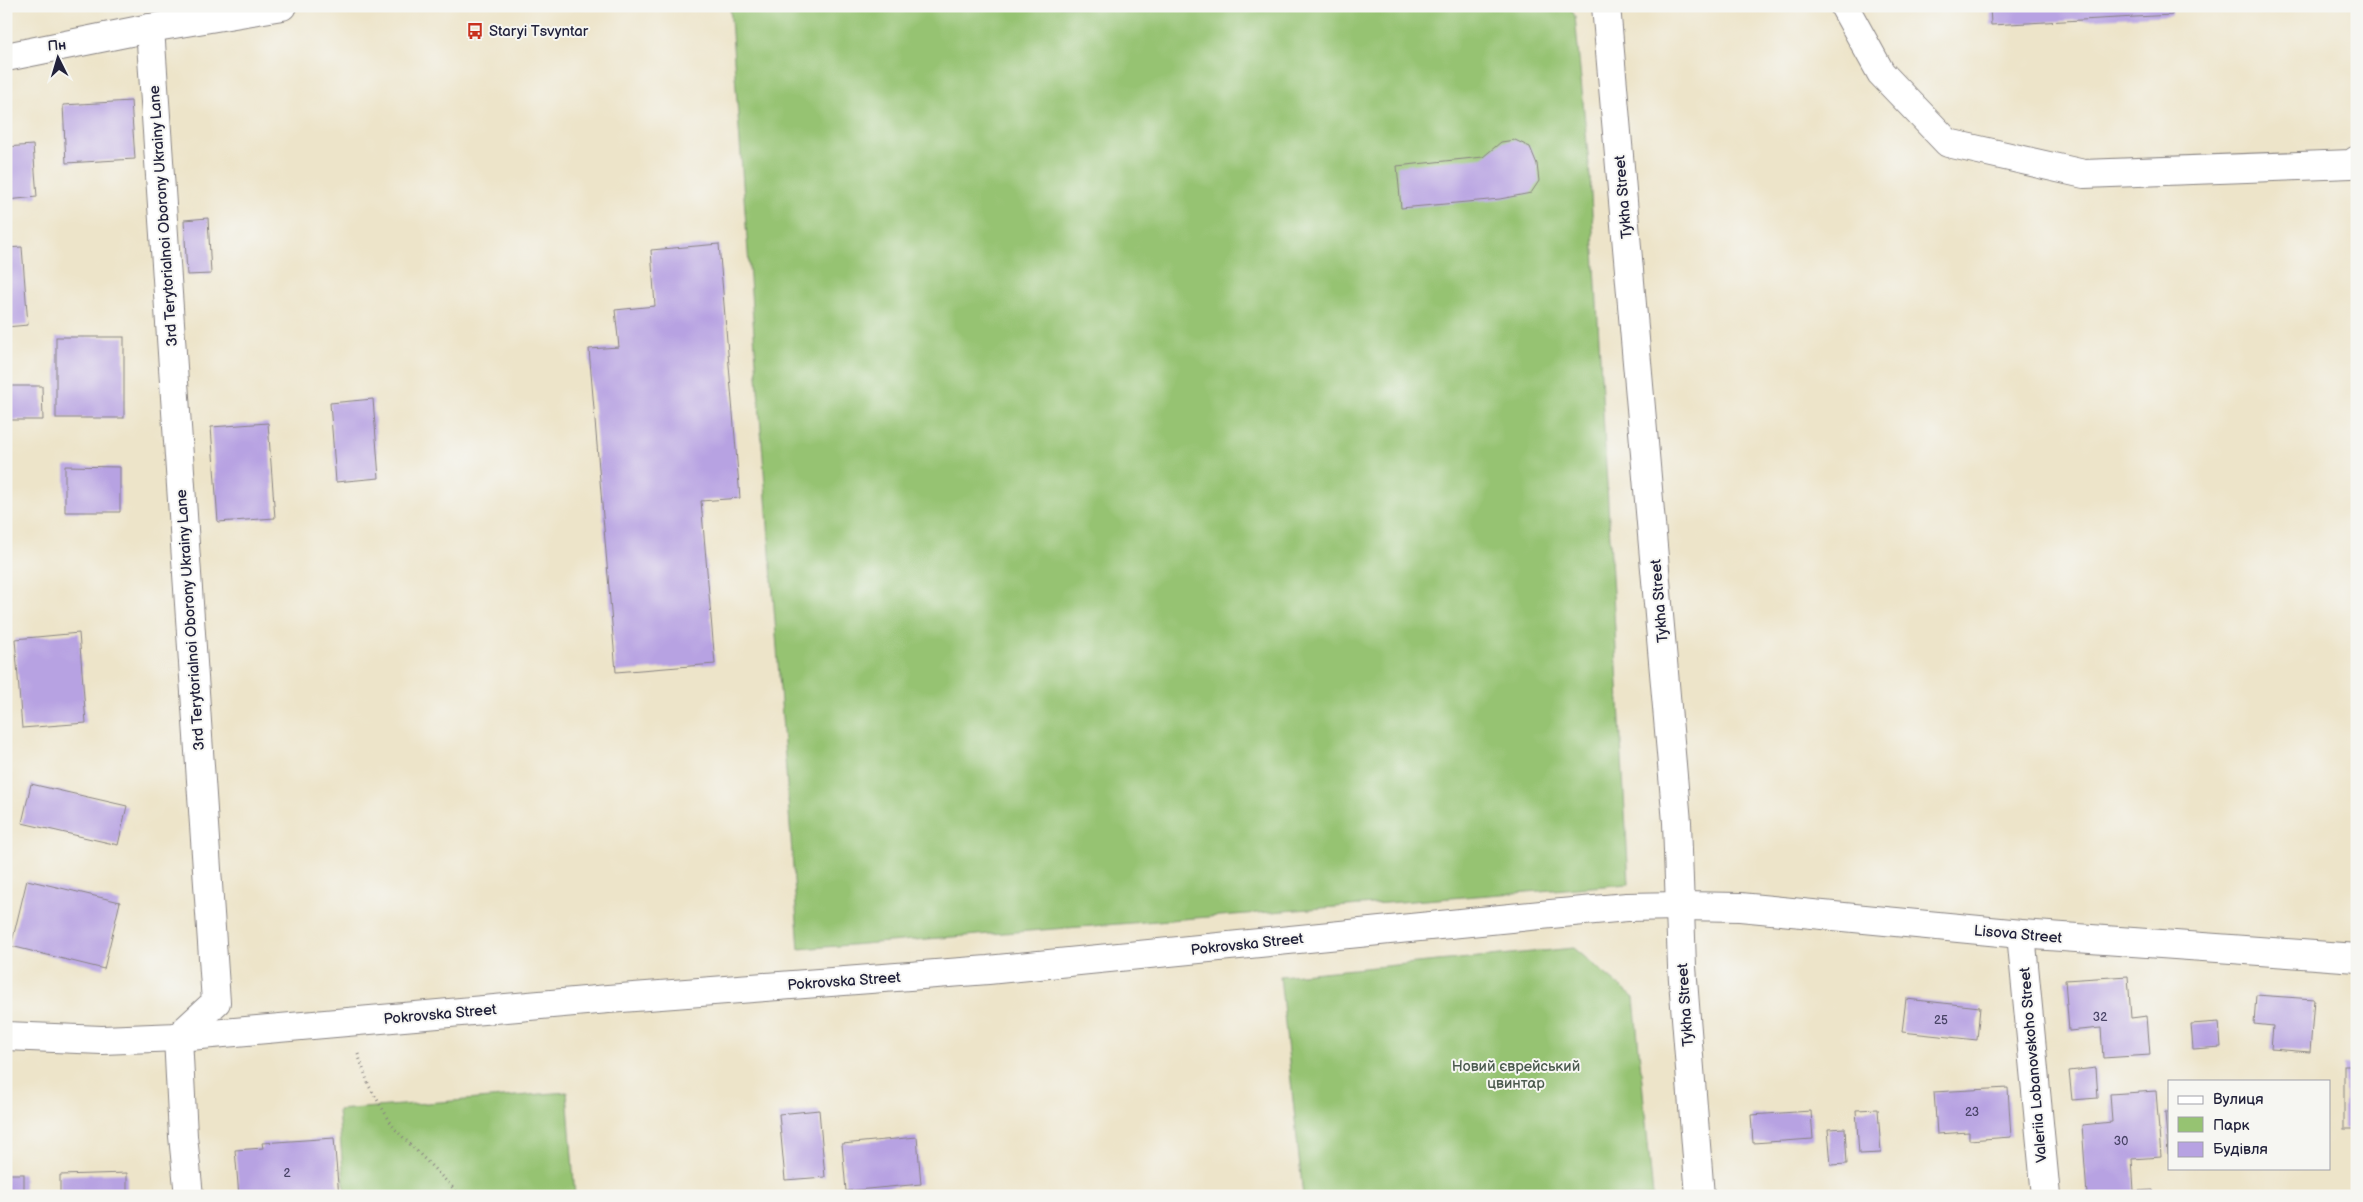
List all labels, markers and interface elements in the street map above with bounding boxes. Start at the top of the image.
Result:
bus stop icon: Staryi Tsvyntar [465,21,485,41]
place label: Staryi Tsvyntar [489,22,589,41]
north arrow [32,32,82,82]
text: Пн [47,36,67,55]
street label: 3rd Terytorialnoi Oborony Ukrainy Lane [145,85,182,347]
street label: Tykha Street [1610,154,1637,239]
street label: 3rd Terytorialnoi Oborony Ukrainy Lane [172,489,209,751]
street label: Tykha Street [1646,558,1673,643]
street label: Lisova Street [1973,921,2063,948]
street label: Pokrovska Street [1190,929,1305,960]
street label: Tykha Street [1673,962,1698,1047]
street label: Valeriia Lobanovskoho Street [2015,966,2052,1164]
street label: Pokrovska Street [787,968,902,995]
street label: Pokrovska Street [383,1000,498,1029]
house number: 32 [2093,1010,2107,1025]
house number: 25 [1934,1013,1948,1028]
park label: Новий єврейський цвинтар [1452,1057,1580,1093]
legend [2168,1080,2330,1170]
text: Вулиця [2213,1090,2264,1109]
house number: 23 [1965,1105,1979,1120]
text: Парк [2213,1116,2250,1135]
house number: 30 [2114,1134,2128,1149]
text: Будівля [2213,1140,2268,1159]
house number: 2 [283,1166,291,1181]

